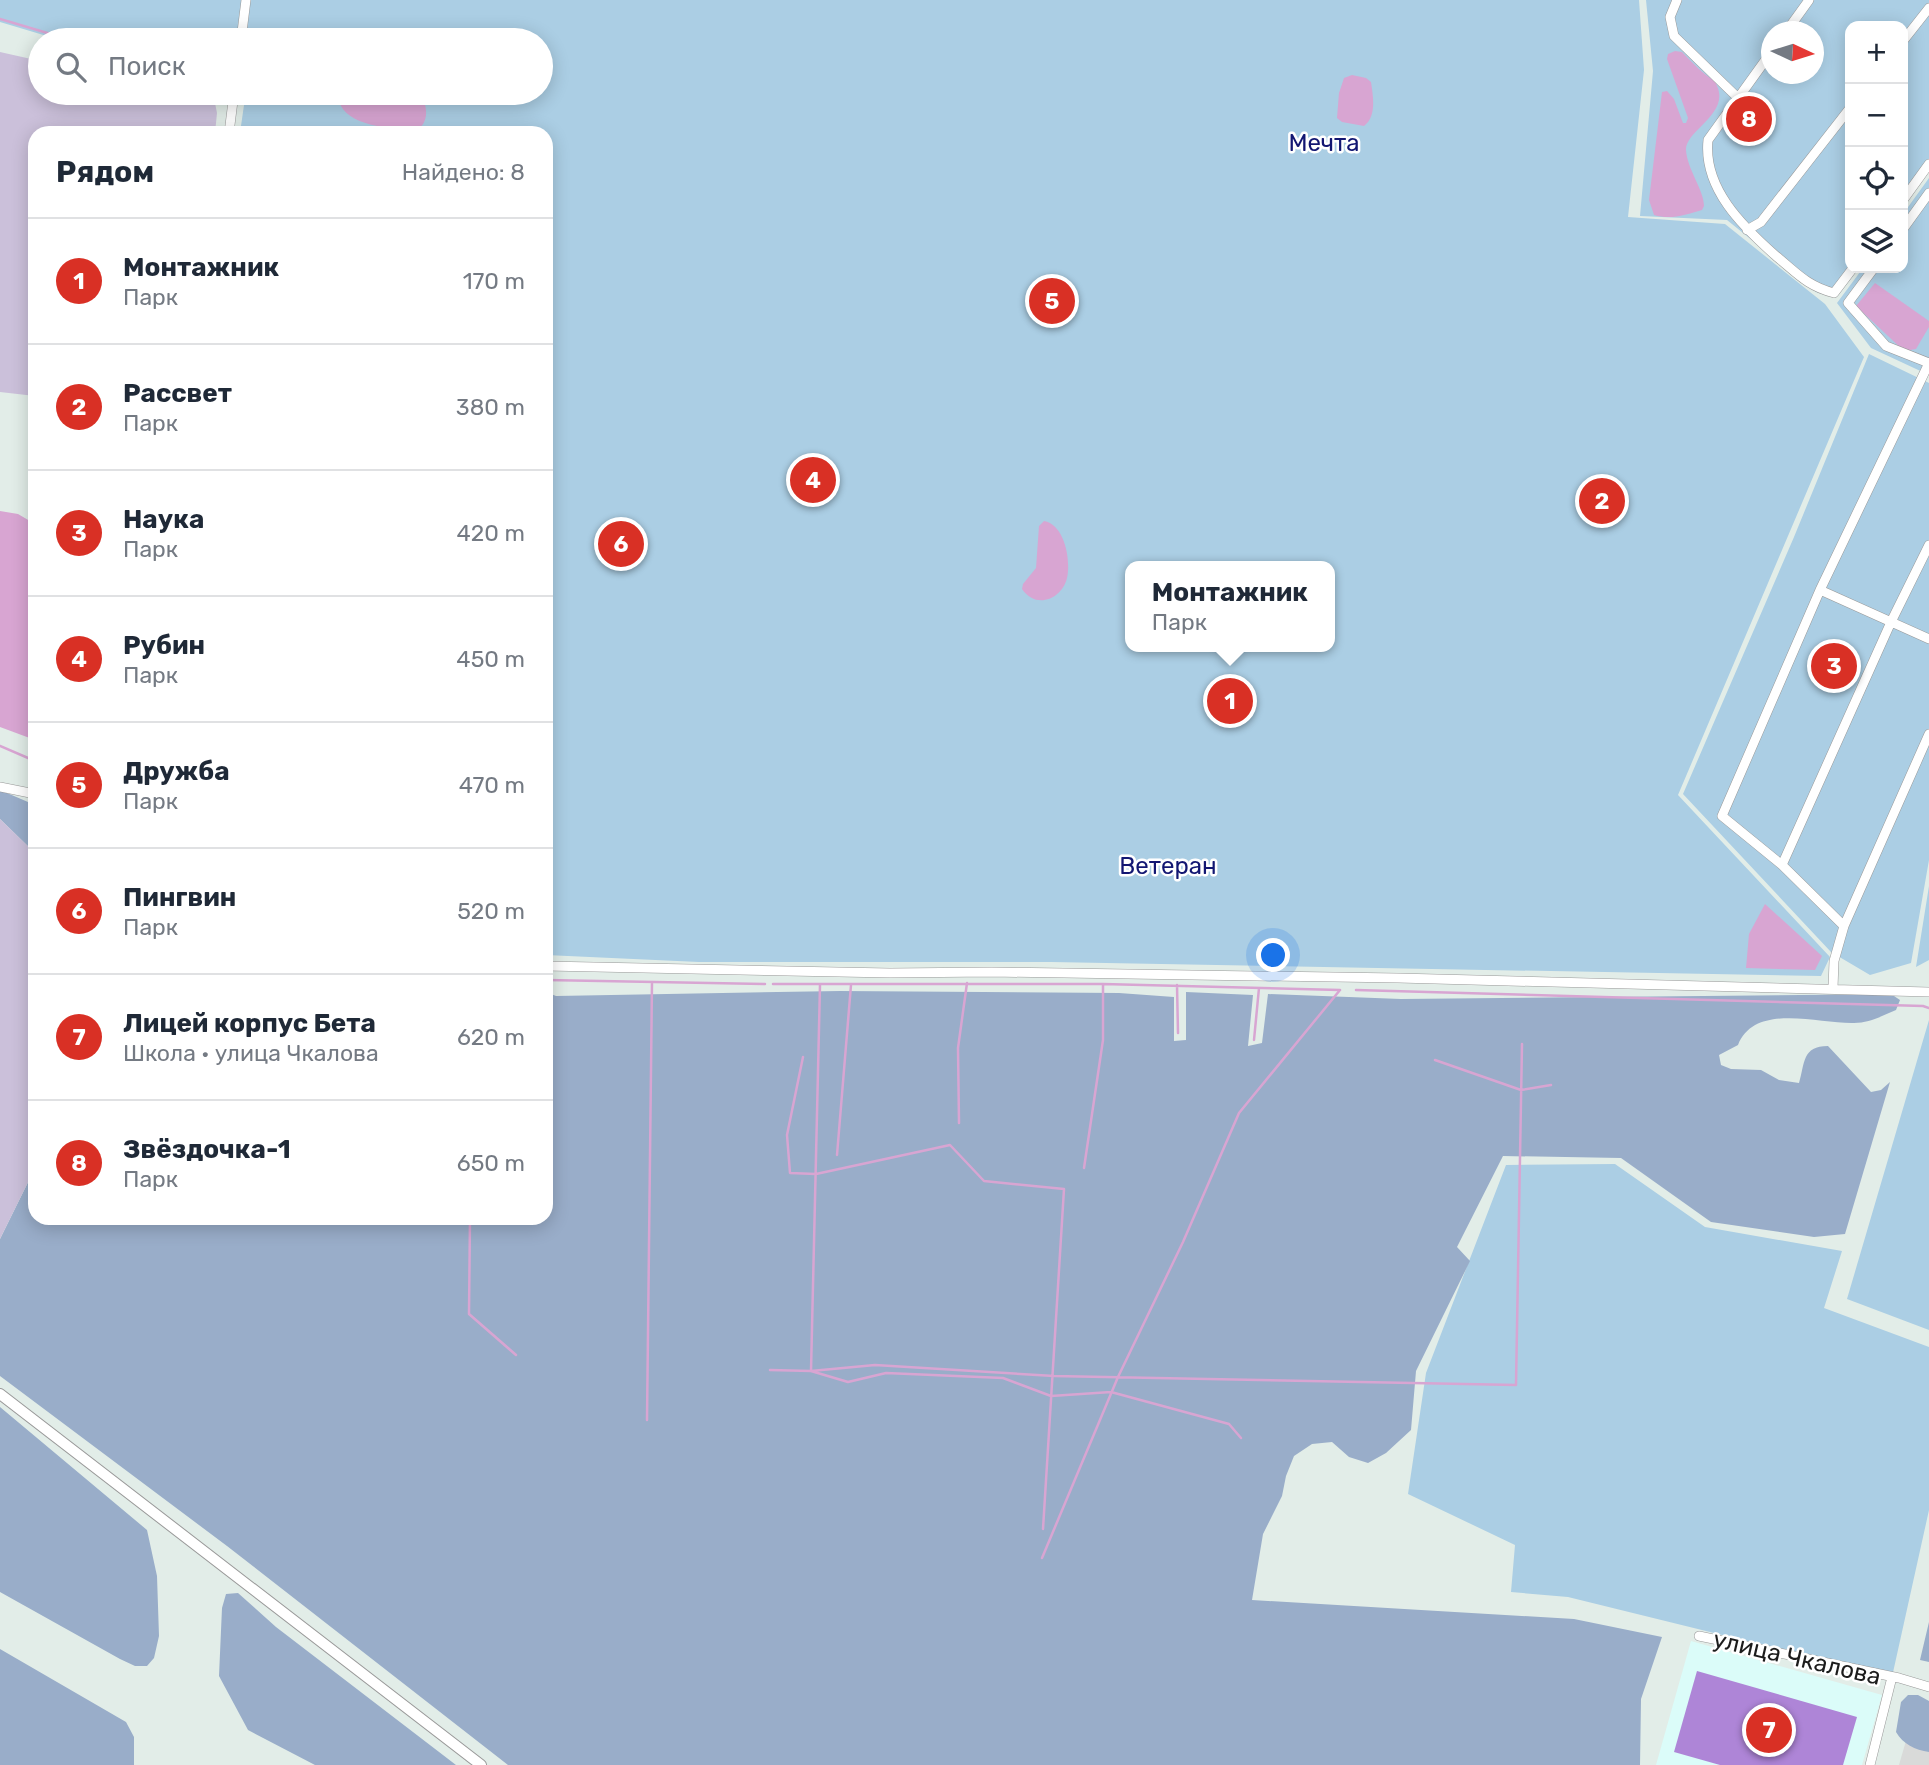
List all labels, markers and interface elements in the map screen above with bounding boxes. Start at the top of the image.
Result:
north arrow [1761,21,1824,84]
map controls [1845,21,1908,273]
button: + [1845,21,1908,84]
search box [28,28,553,105]
icon: search [52,48,90,86]
text: Поиск [108,51,186,82]
button: − [1845,84,1908,147]
pin: 8 [1726,93,1772,145]
park label: Мечта [1288,129,1360,157]
button: locate [1845,147,1908,210]
text: Рядом [56,154,154,190]
text: Найдено: 8 [402,158,525,186]
button: layers [1845,210,1908,273]
text: Монтажник [123,252,279,283]
text: 1 [73,267,85,295]
text: 170 m [463,267,525,295]
pin: 5 [1029,275,1075,327]
text: Парк [123,283,178,311]
text: Рассвет [123,378,232,409]
text: 2 [72,393,86,421]
text: 380 m [456,393,525,421]
text: Парк [123,409,178,437]
pin: 4 [790,454,836,506]
pin: 2 [1579,475,1625,527]
text: Наука [123,504,204,535]
pin: 6 [598,518,644,570]
text: 3 [71,519,87,547]
text: 420 m [457,519,525,547]
text: Парк [123,535,178,563]
popup [1125,561,1335,652]
text: Монтажник [1152,577,1308,608]
text: Парк [1152,608,1207,636]
text: Рубин [123,630,205,661]
pin: 3 [1811,640,1857,692]
text: 4 [71,645,87,673]
text: 450 m [456,645,525,673]
text: Парк [123,661,178,689]
pin: 1 [1207,675,1253,727]
text: Дружба [123,756,230,787]
text: 5 [72,771,86,799]
text: 470 m [459,771,525,799]
text: Парк [123,787,178,815]
park label: Ветеран [1119,852,1217,880]
text: Пингвин [123,882,236,913]
text: 6 [72,897,86,925]
text: 520 m [457,897,525,925]
text: Парк [123,913,178,941]
your location [1256,938,1290,972]
text: Лицей корпус Бета [123,1008,376,1039]
text: 7 [72,1023,86,1051]
text: 620 m [457,1023,525,1051]
text: Школа · улица Чкалова [123,1039,379,1067]
text: Звёздочка-1 [123,1134,291,1165]
text: 8 [71,1149,87,1177]
text: 650 m [457,1149,525,1177]
text: Парк [123,1165,178,1193]
street label: улица Чкалова [1710,1625,1884,1691]
pin: 7 [1746,1704,1792,1756]

